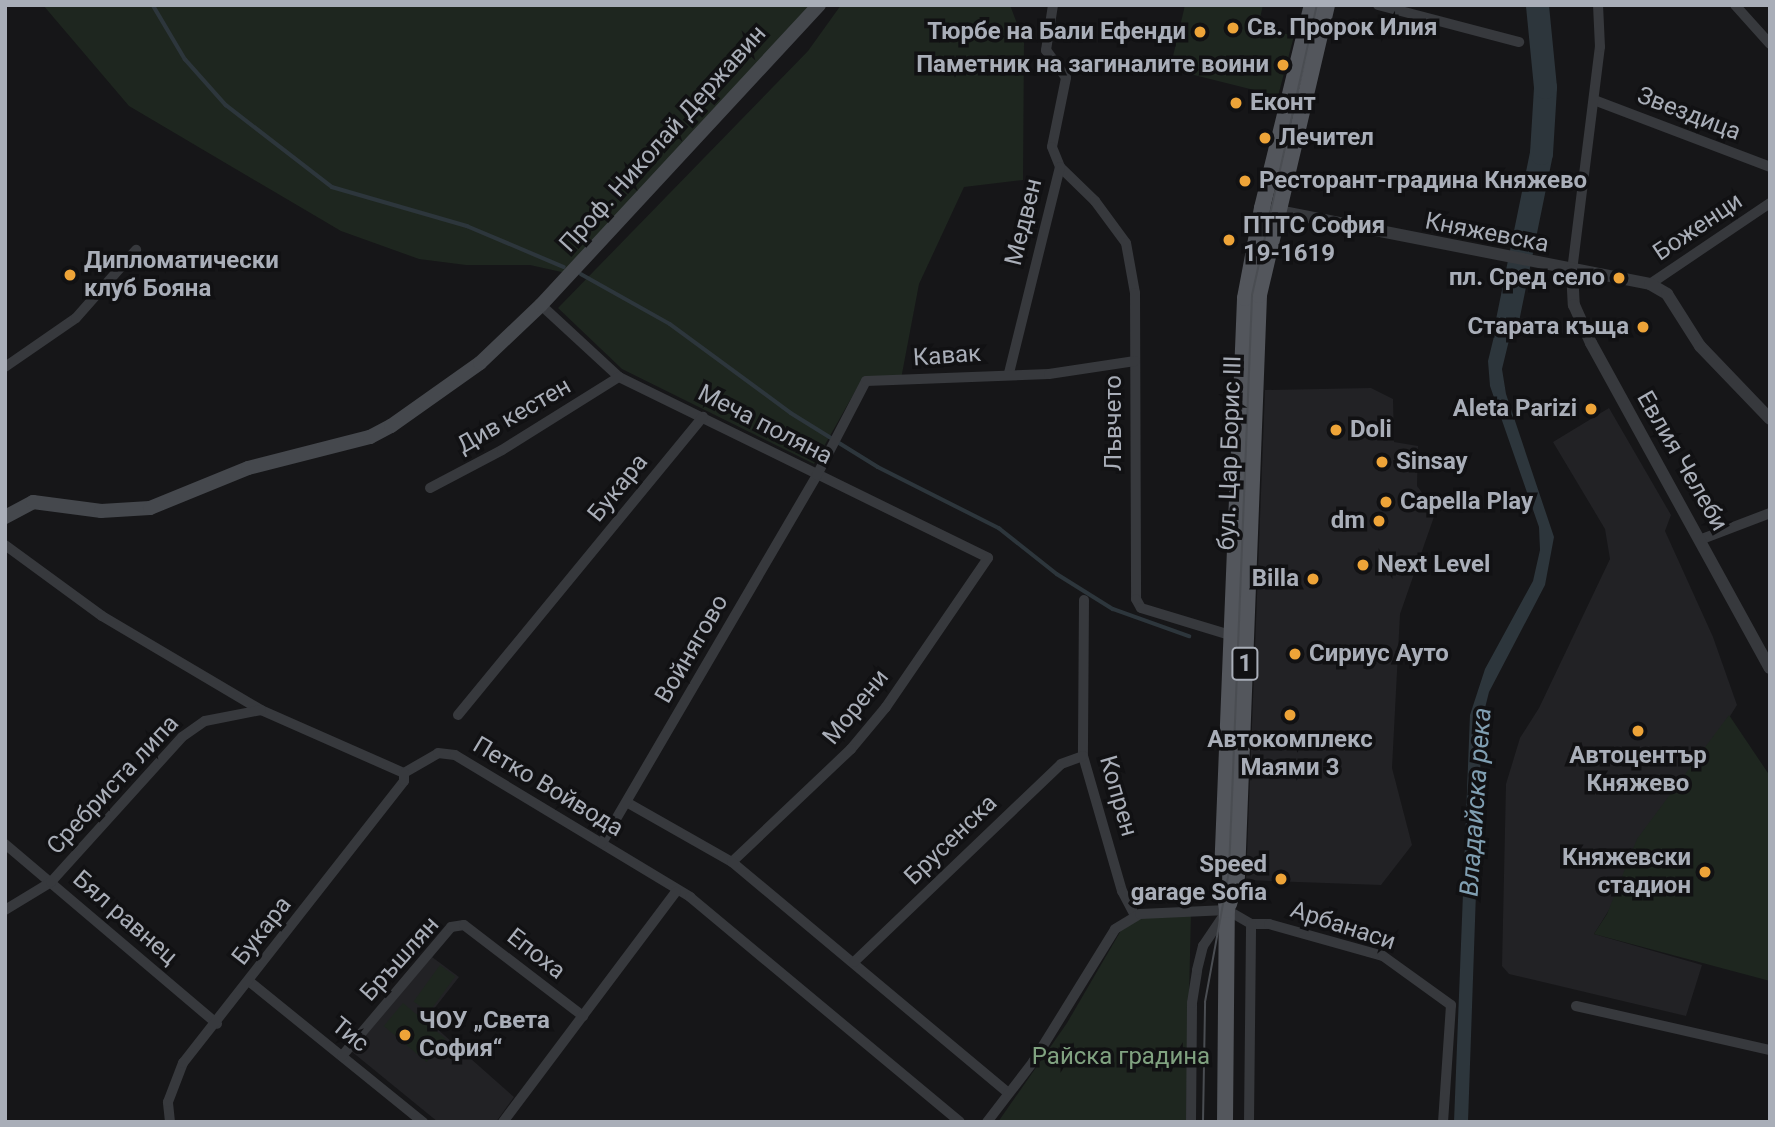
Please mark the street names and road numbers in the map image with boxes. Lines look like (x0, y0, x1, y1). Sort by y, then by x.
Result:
street label: Проф. Николай Державин (554, 20, 772, 258)
street label: Звездица (1633, 81, 1745, 147)
street label: Медвен (999, 176, 1049, 268)
street label: Боженци (1648, 187, 1748, 267)
street label: Княжевска (1423, 207, 1551, 259)
street label: Кавак (912, 339, 982, 373)
street label: бул. Цар Борис III (1212, 355, 1248, 551)
street label: Див кестен (452, 372, 576, 460)
street label: Лъвчето (1100, 375, 1128, 471)
street label: Меча поляна (693, 379, 837, 471)
street label: Евлия Челеби (1630, 386, 1734, 536)
street label: Букара (582, 448, 654, 528)
street label: Войнягово (649, 590, 735, 708)
road number: 1 (1231, 644, 1259, 684)
street label: Морени (817, 664, 895, 750)
street label: Сребриста липа (41, 709, 185, 861)
street label: Петко Войвода (468, 731, 628, 843)
street label: Копрен (1093, 752, 1143, 840)
street label: Брусенска (899, 789, 1003, 891)
street label: Бял равнец (67, 865, 183, 971)
street label: Букара (226, 891, 298, 971)
street label: Арбанаси (1287, 895, 1399, 957)
street label: Бръшлян (355, 911, 445, 1007)
street label: Епоха (501, 922, 571, 986)
street label: Тис (326, 1011, 374, 1059)

